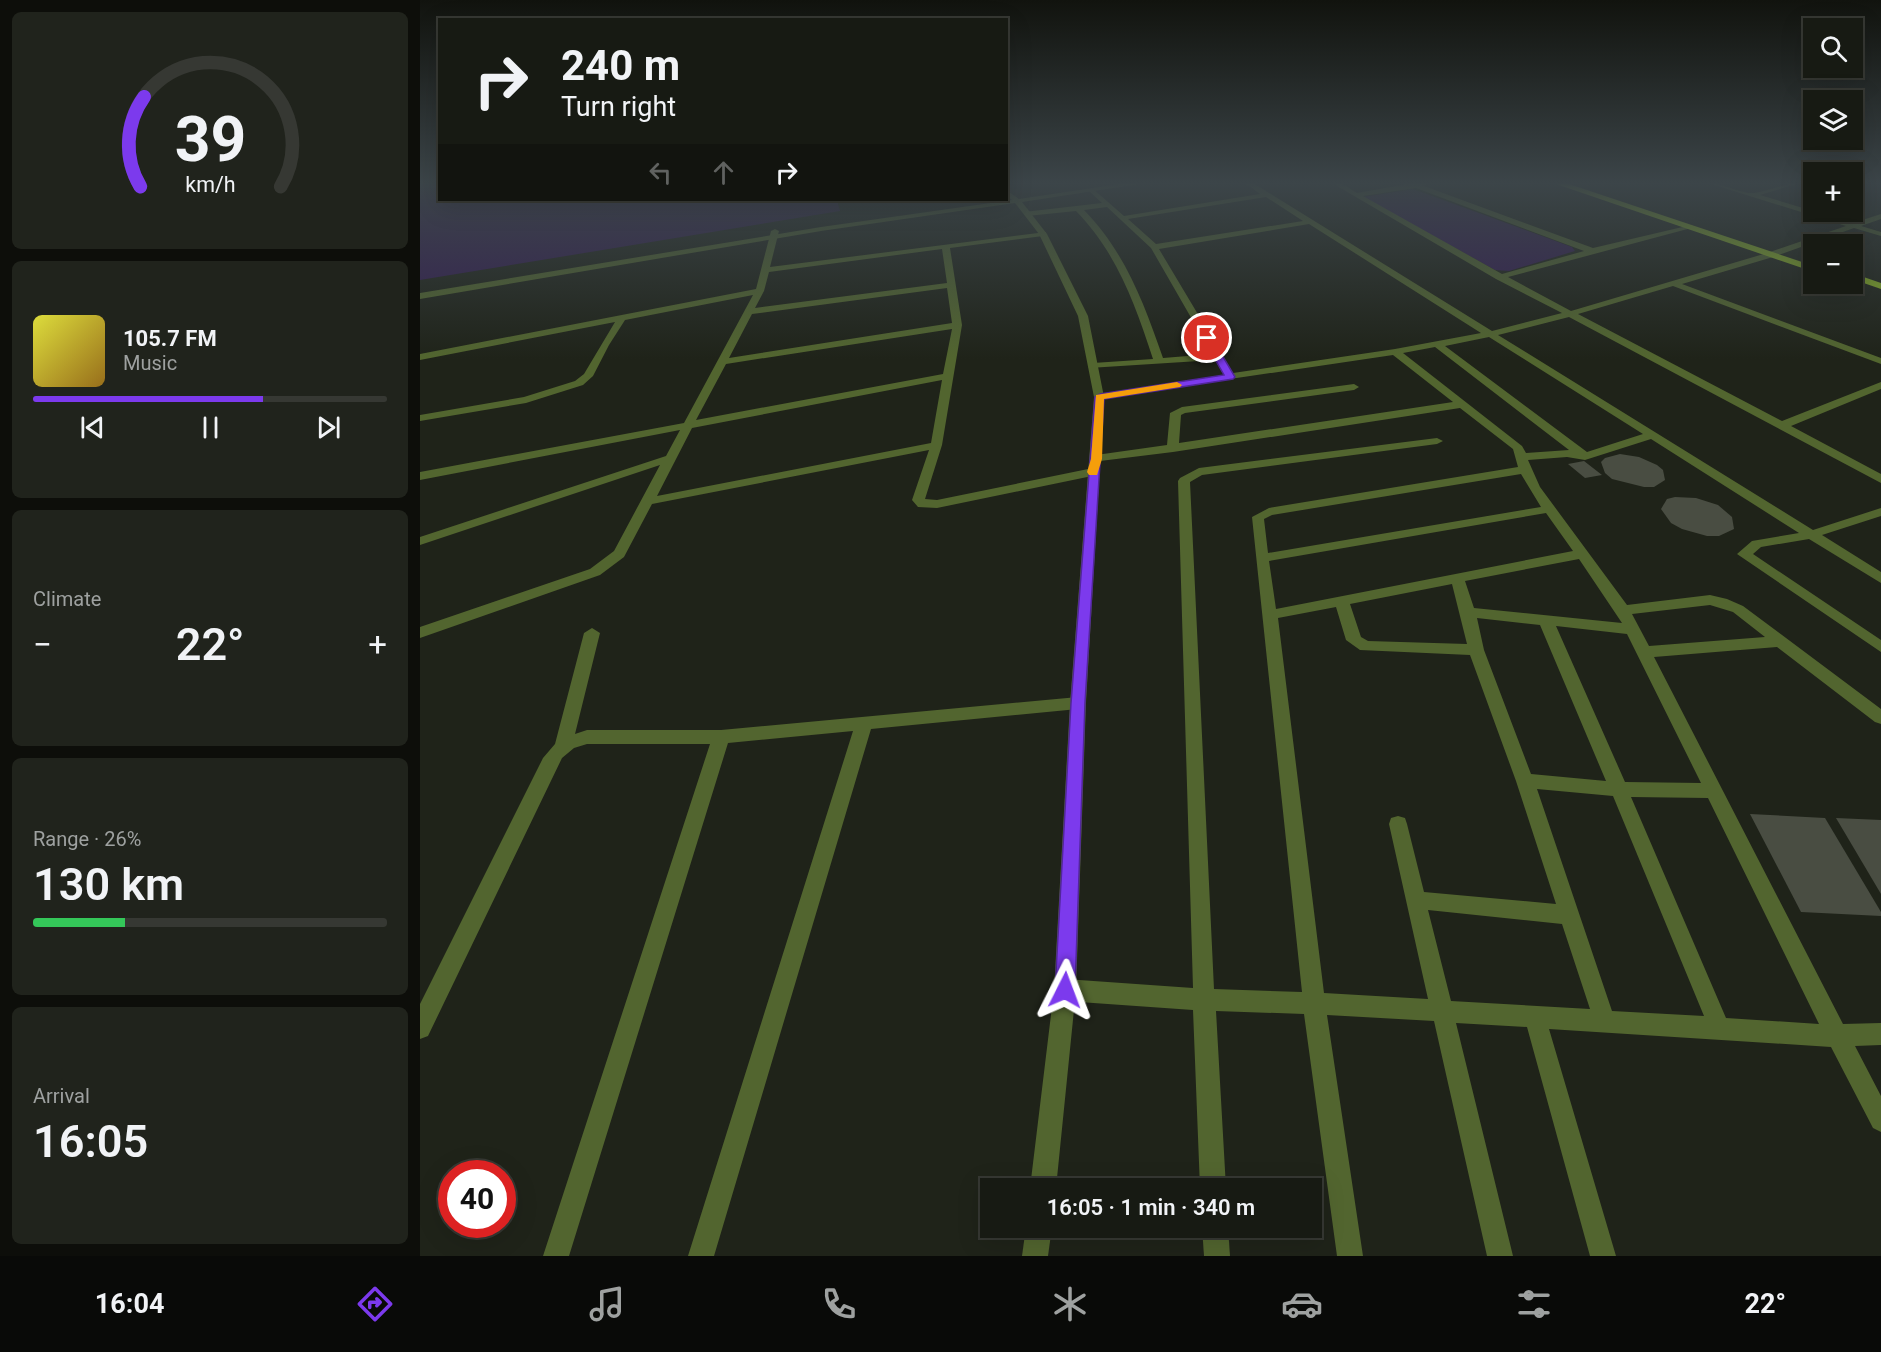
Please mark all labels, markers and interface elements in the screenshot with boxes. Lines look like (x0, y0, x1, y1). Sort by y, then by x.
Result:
map controls (1803, 18, 1863, 294)
button: search (1803, 18, 1863, 78)
text: 240 m (561, 41, 680, 90)
icon: right (462, 42, 540, 120)
button: layers (1803, 90, 1863, 150)
text: Turn right (561, 91, 676, 123)
text: 39 (174, 104, 246, 177)
icon: left (644, 156, 677, 189)
icon: ahead (707, 156, 740, 189)
icon: right (770, 156, 803, 189)
button: + (1803, 162, 1863, 222)
text: km/h (185, 173, 235, 198)
button: − (1803, 234, 1863, 294)
pin (1181, 312, 1232, 363)
icon: arrive (1190, 321, 1223, 354)
text: 105.7 FM (123, 326, 217, 351)
text: Music (123, 351, 177, 375)
icon: previous (76, 411, 109, 444)
icon: pause (194, 411, 227, 444)
icon: next (312, 411, 345, 444)
text: Climate (33, 587, 101, 611)
text: 22° (176, 618, 244, 671)
text: − (33, 625, 52, 664)
text: + (368, 625, 387, 664)
text: Range · 26% (33, 827, 141, 851)
text: 130 km (33, 858, 184, 911)
position arrow (1033, 958, 1097, 1022)
text: Arrival (33, 1084, 90, 1108)
text: 16:05 (33, 1115, 148, 1168)
speed limit sign: 40 (438, 1160, 516, 1238)
text: 16:05 · 1 min · 340 m (1047, 1195, 1255, 1220)
icon: directions (354, 1283, 396, 1325)
icon: music (586, 1283, 628, 1325)
icon: phone (818, 1283, 860, 1325)
icon: climate (1049, 1283, 1091, 1325)
icon: car (1281, 1283, 1323, 1325)
icon: filters (1513, 1283, 1555, 1325)
text: 16:04 (95, 1288, 164, 1320)
text: 22° (1745, 1288, 1786, 1320)

